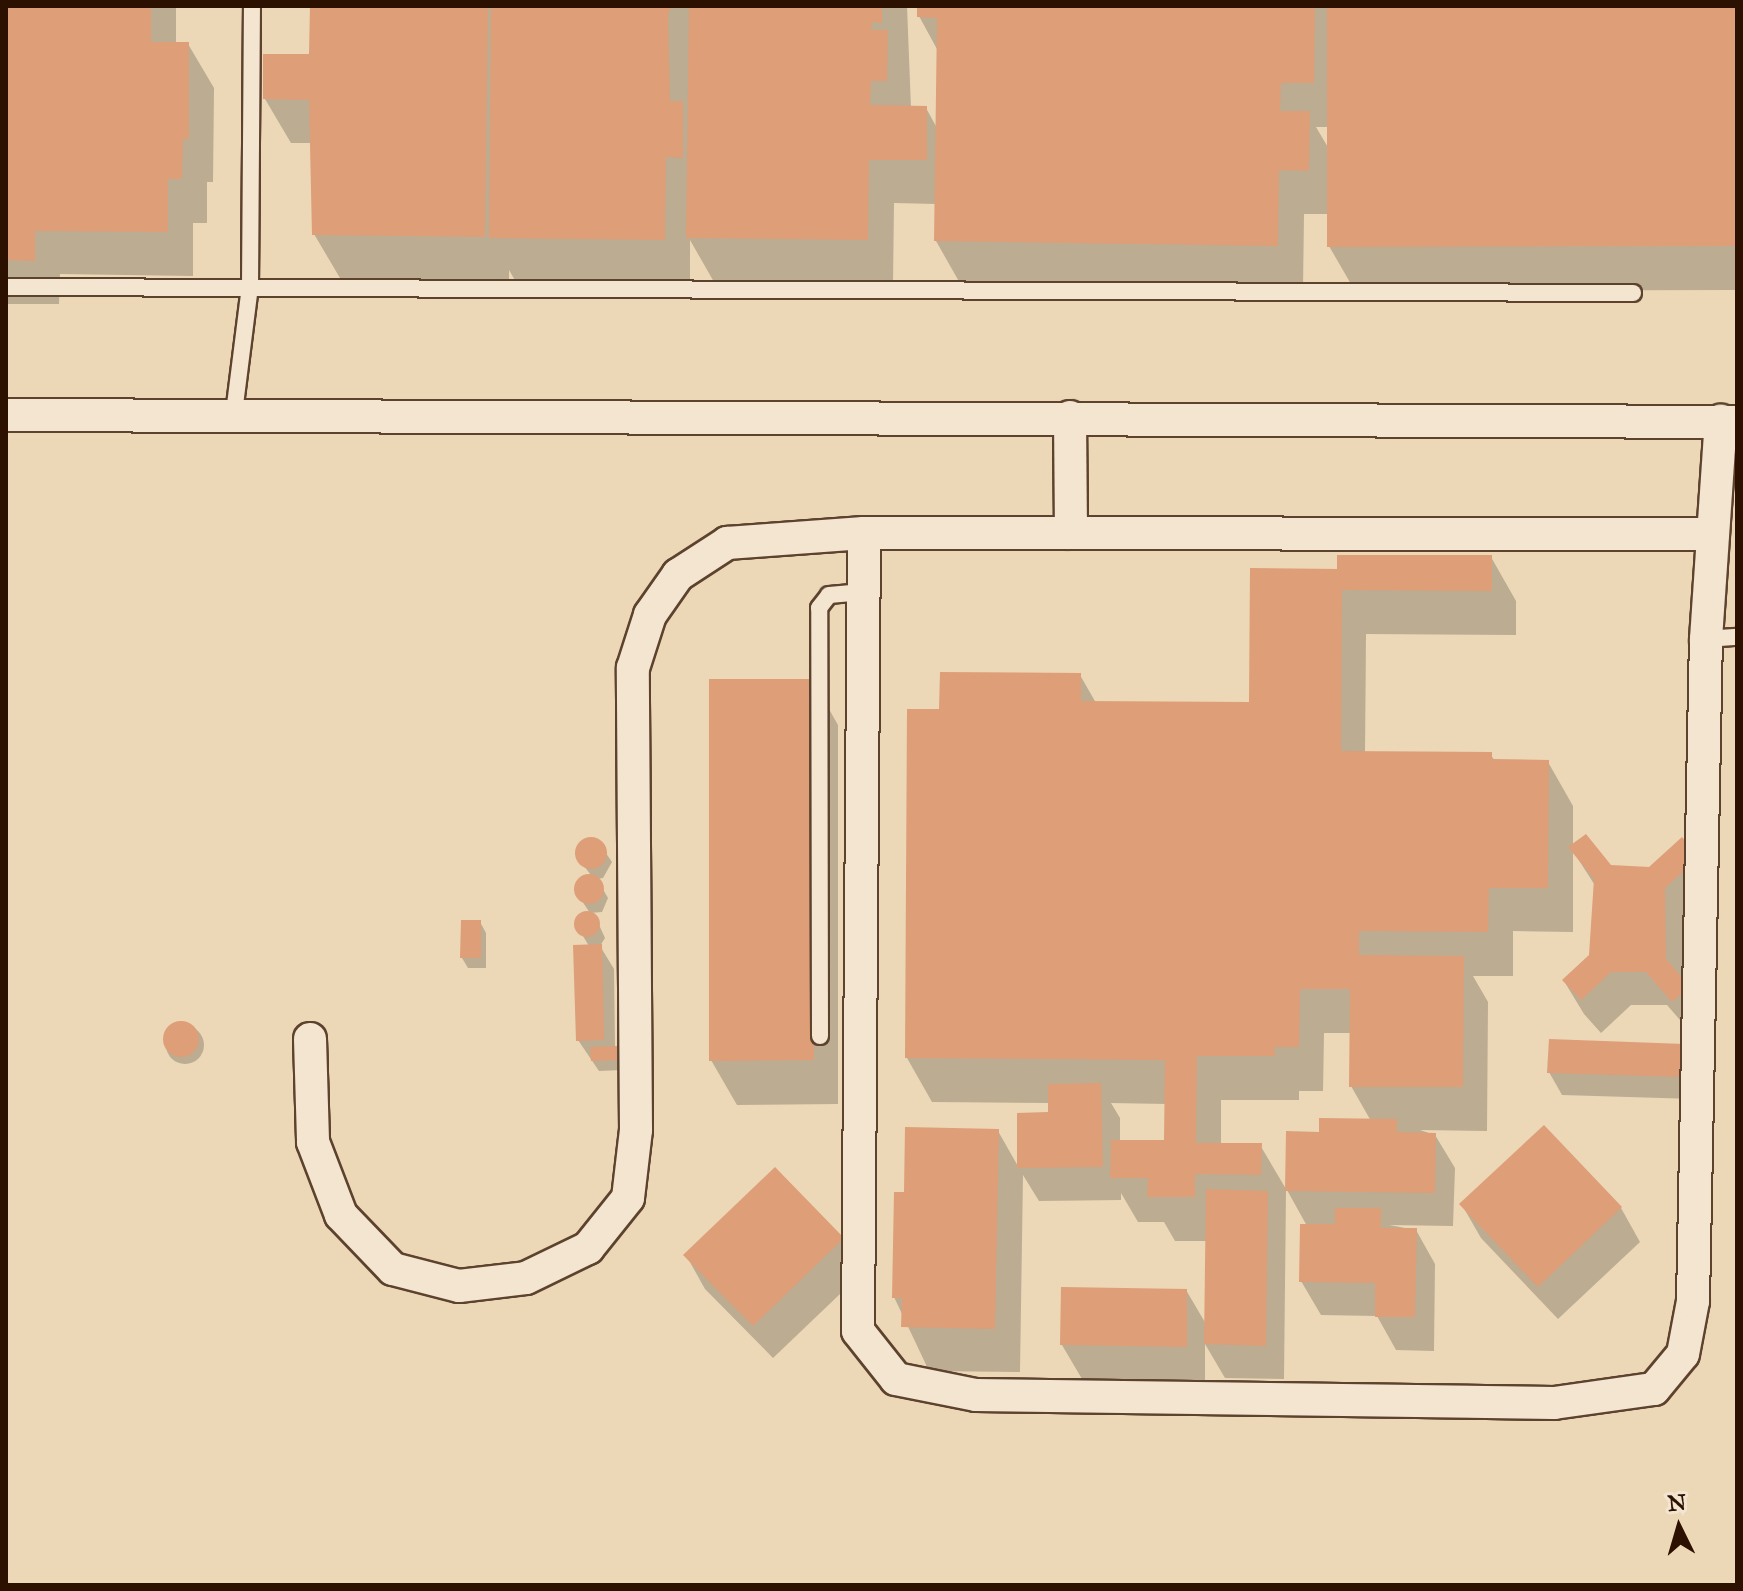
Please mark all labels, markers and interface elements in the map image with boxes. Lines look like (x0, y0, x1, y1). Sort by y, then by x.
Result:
north arrow (1639, 1487, 1719, 1567)
text: N (1666, 1488, 1687, 1517)

